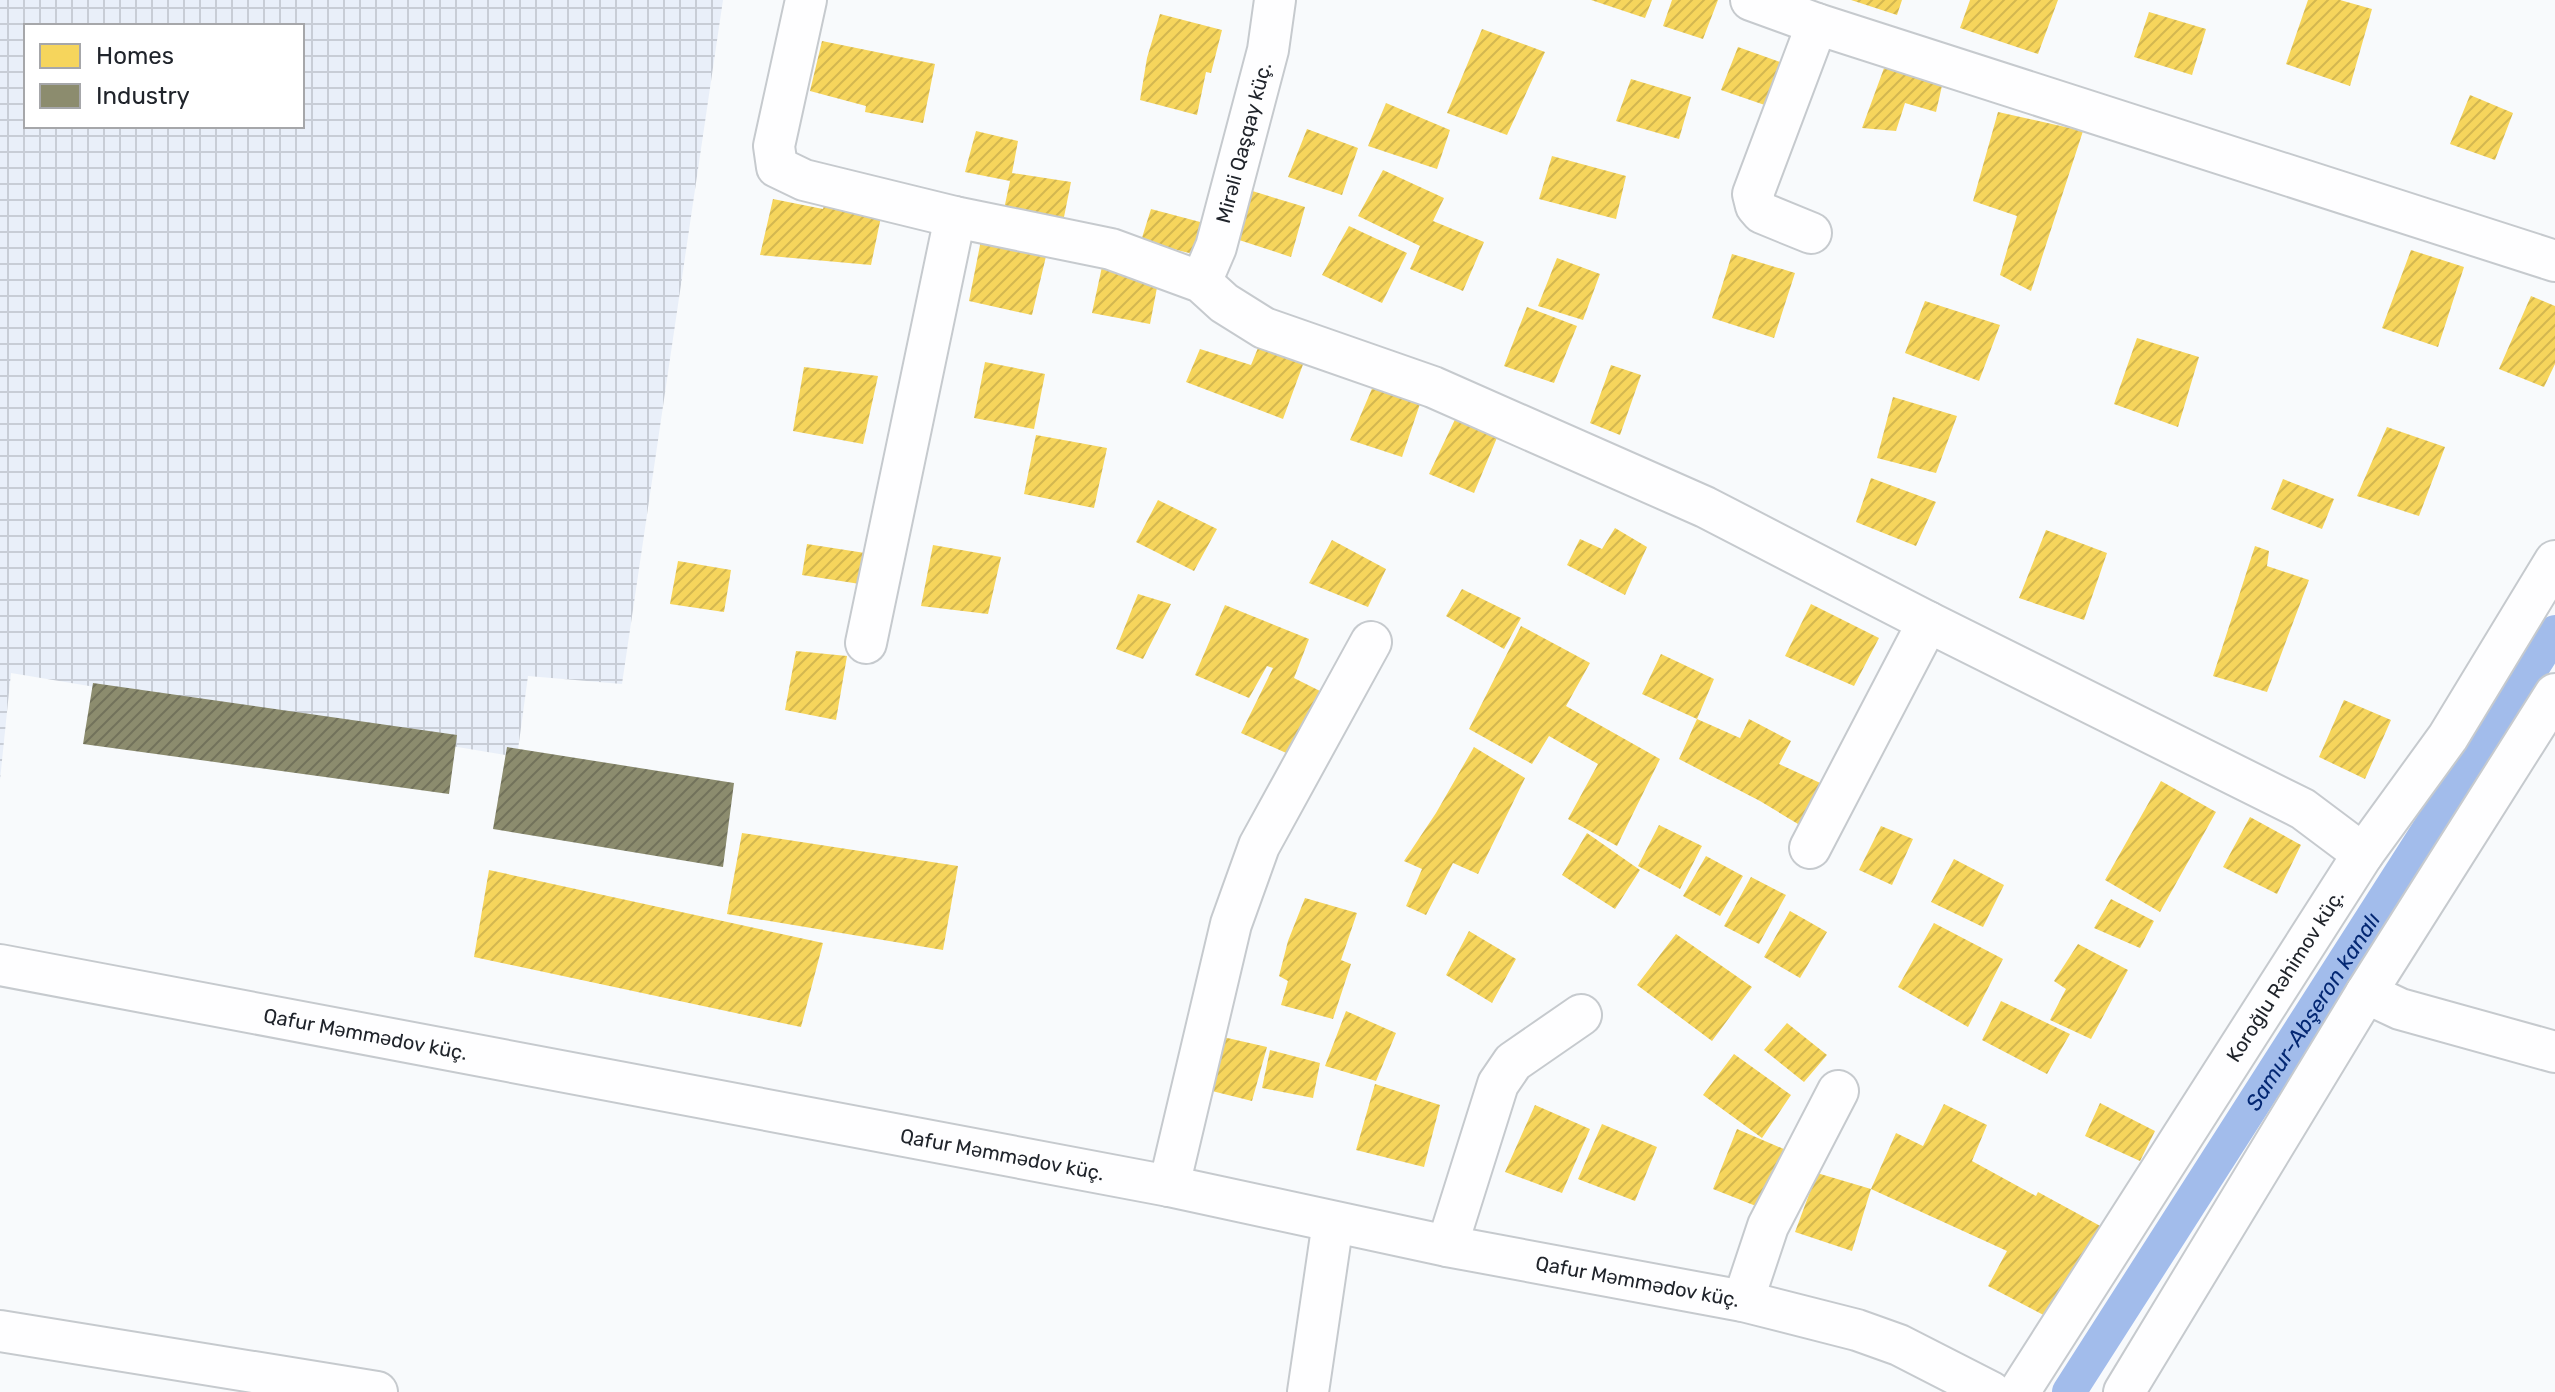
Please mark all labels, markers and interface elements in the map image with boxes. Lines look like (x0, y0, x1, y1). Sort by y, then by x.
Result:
legend (24, 24, 304, 128)
text: Homes (96, 42, 174, 70)
street label: Mirəli Qaşqay küç. (1211, 60, 1276, 226)
text: Industry (96, 82, 190, 110)
street label: Koroğlu Rəhimov küç. (2221, 885, 2349, 1066)
water label: Samur-Abşeron kanalı (2240, 908, 2386, 1115)
street label: Qafur Məmmədov küç. (262, 1003, 469, 1065)
street label: Qafur Məmmədov küç. (898, 1123, 1106, 1185)
street label: Qafur Məmmədov küç. (1534, 1251, 1742, 1312)

